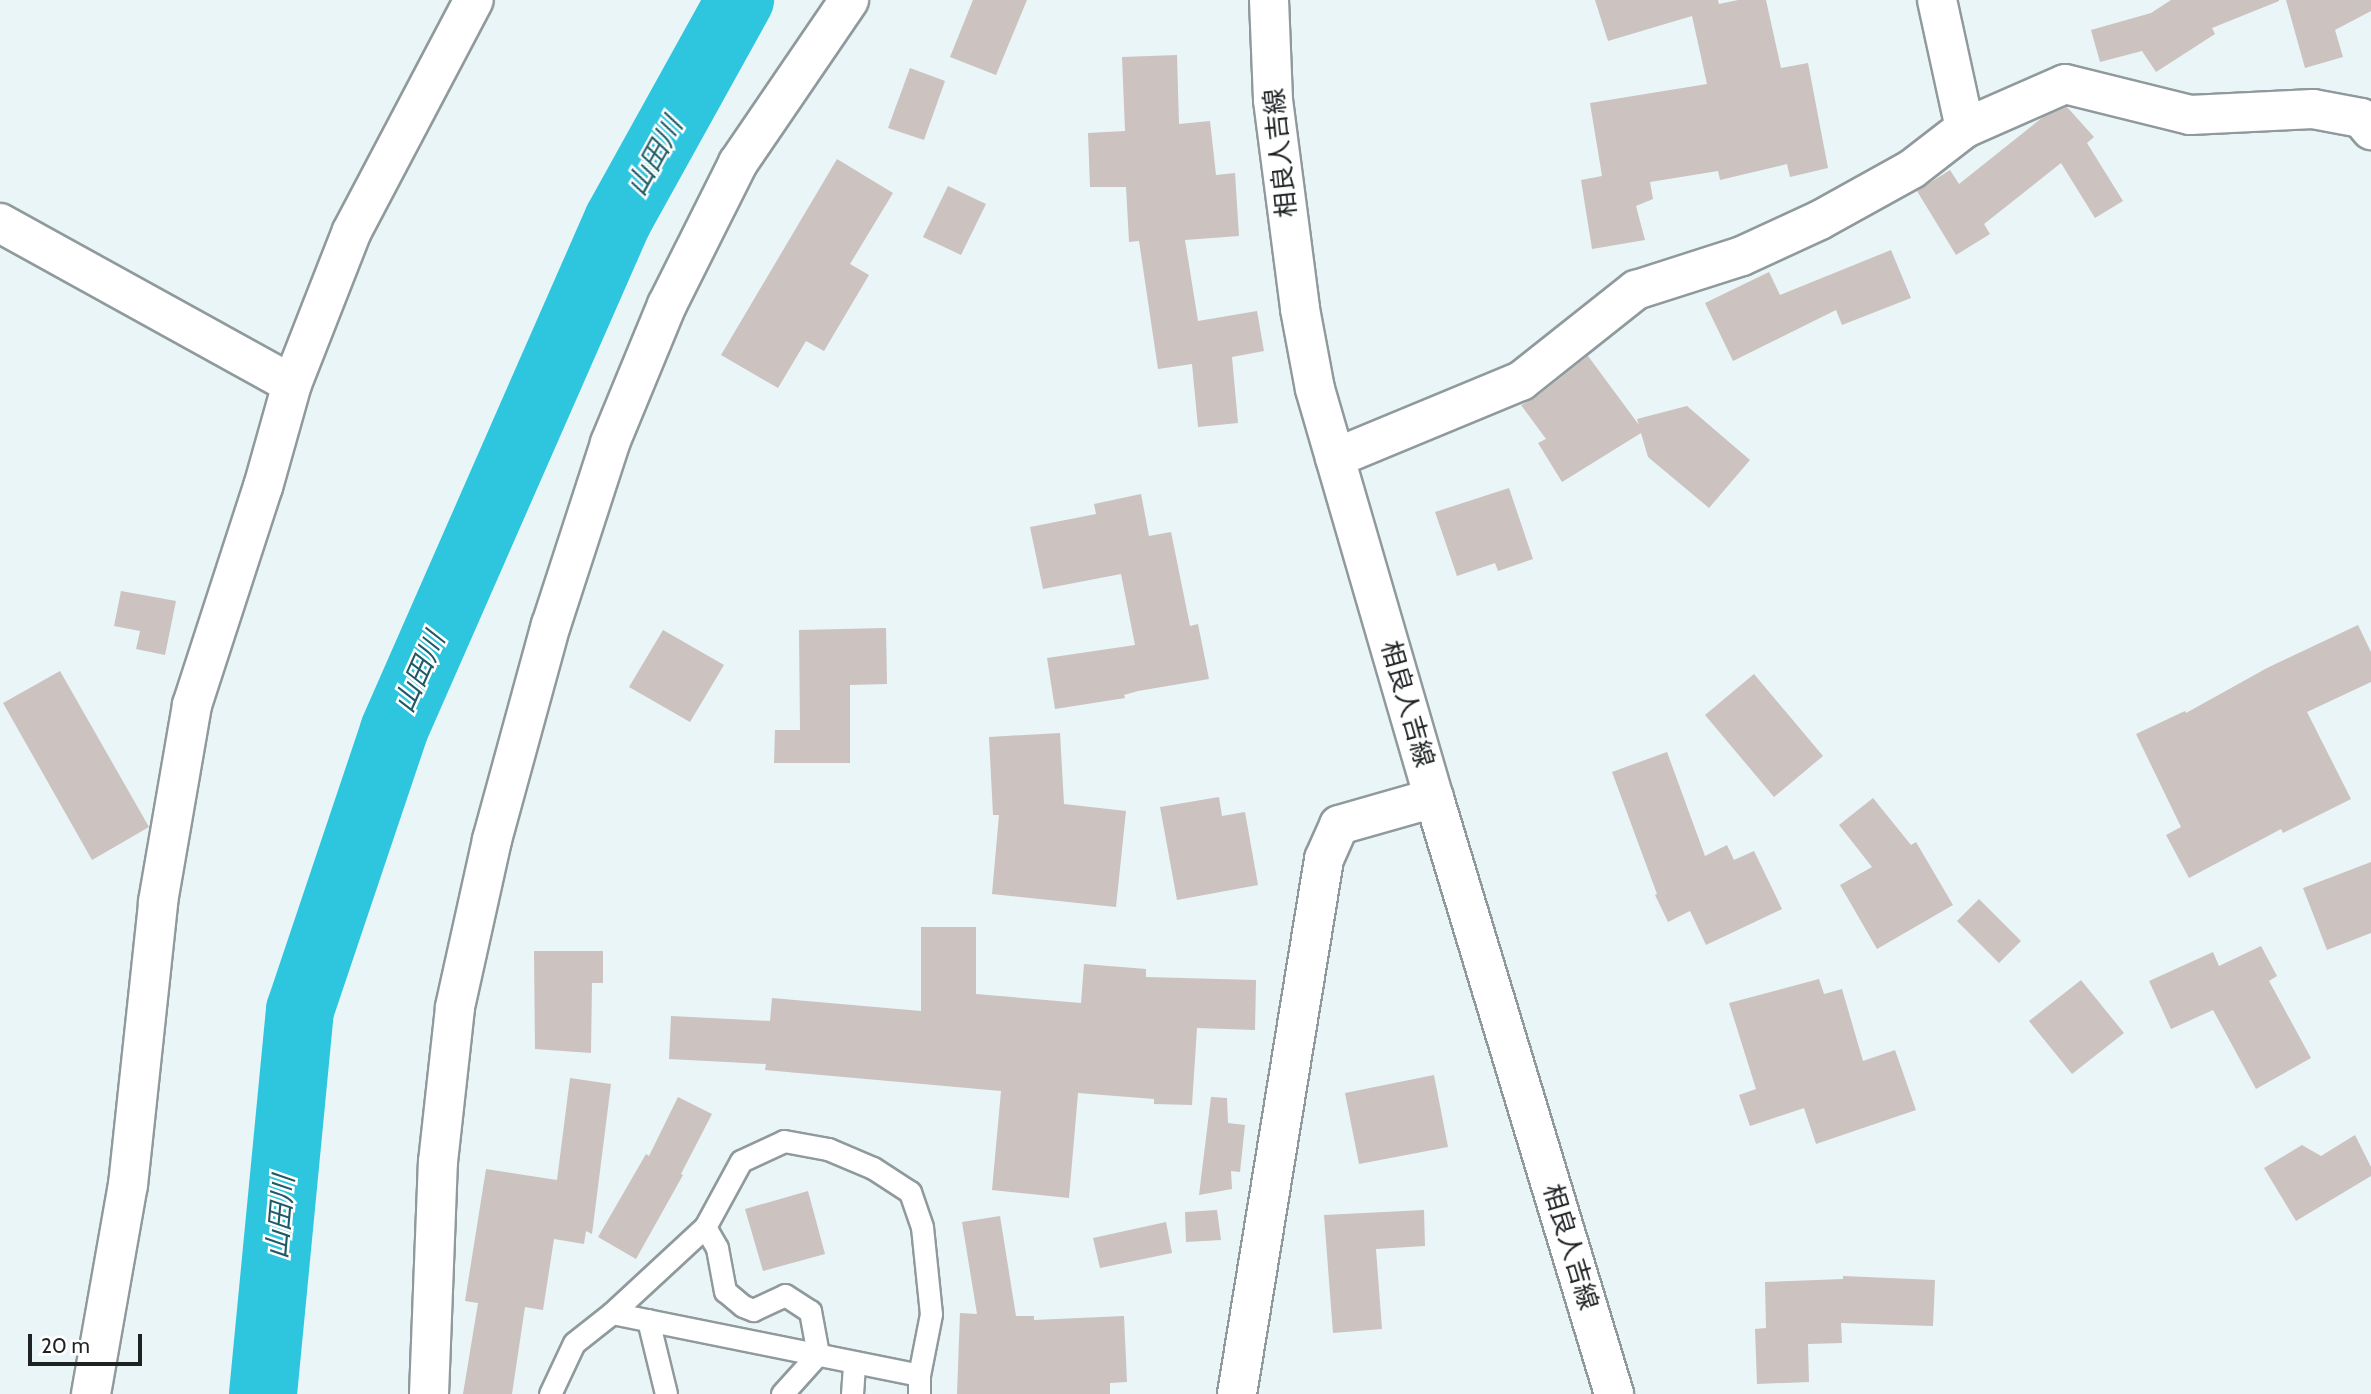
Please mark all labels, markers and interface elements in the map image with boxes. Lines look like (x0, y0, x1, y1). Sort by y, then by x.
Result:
street label: 相良人吉線 (1259, 87, 1303, 219)
water label: 山田川 (619, 111, 689, 201)
water label: 山田川 (387, 627, 451, 717)
street label: 相良人吉線 (1374, 637, 1440, 771)
water label: 山田川 (260, 1174, 300, 1260)
street label: 相良人吉線 (1536, 1180, 1604, 1314)
scale bar (32, 1320, 145, 1364)
text: 20 m (41, 1333, 90, 1358)

